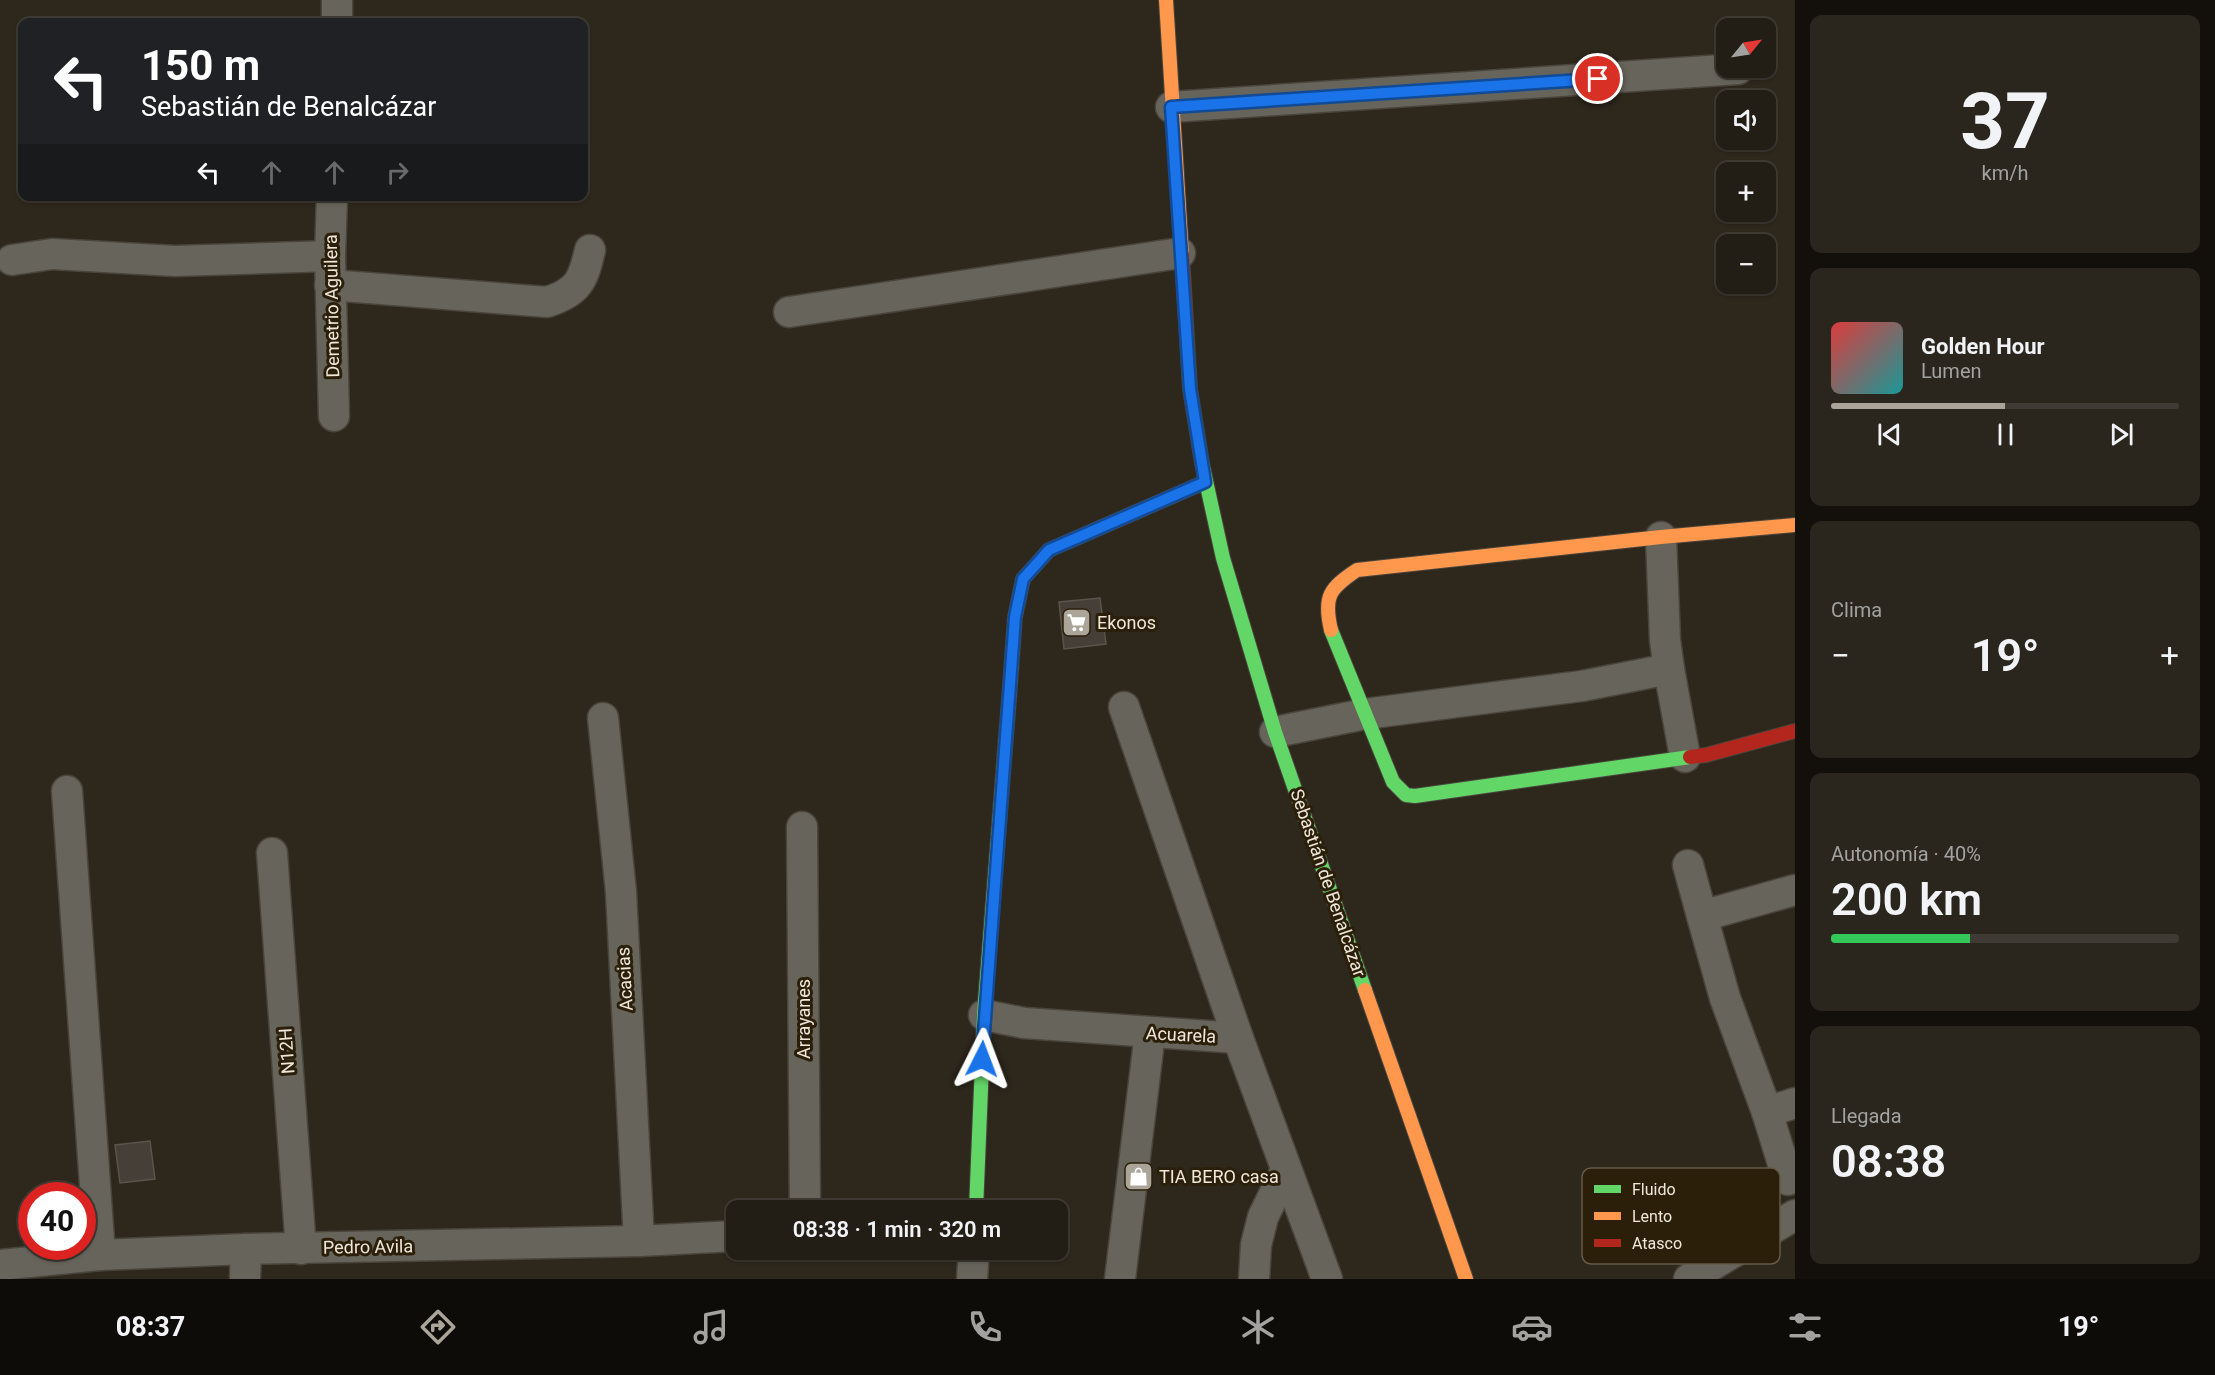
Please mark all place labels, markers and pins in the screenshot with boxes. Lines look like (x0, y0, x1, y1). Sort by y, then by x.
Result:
pin (1572, 53, 1623, 104)
supermarket icon: Ekonos (1060, 607, 1092, 639)
place label: Ekonos (1097, 612, 1156, 633)
shop icon: TIA BERO casa (1122, 1161, 1154, 1193)
place label: TIA BERO casa (1159, 1166, 1279, 1187)

